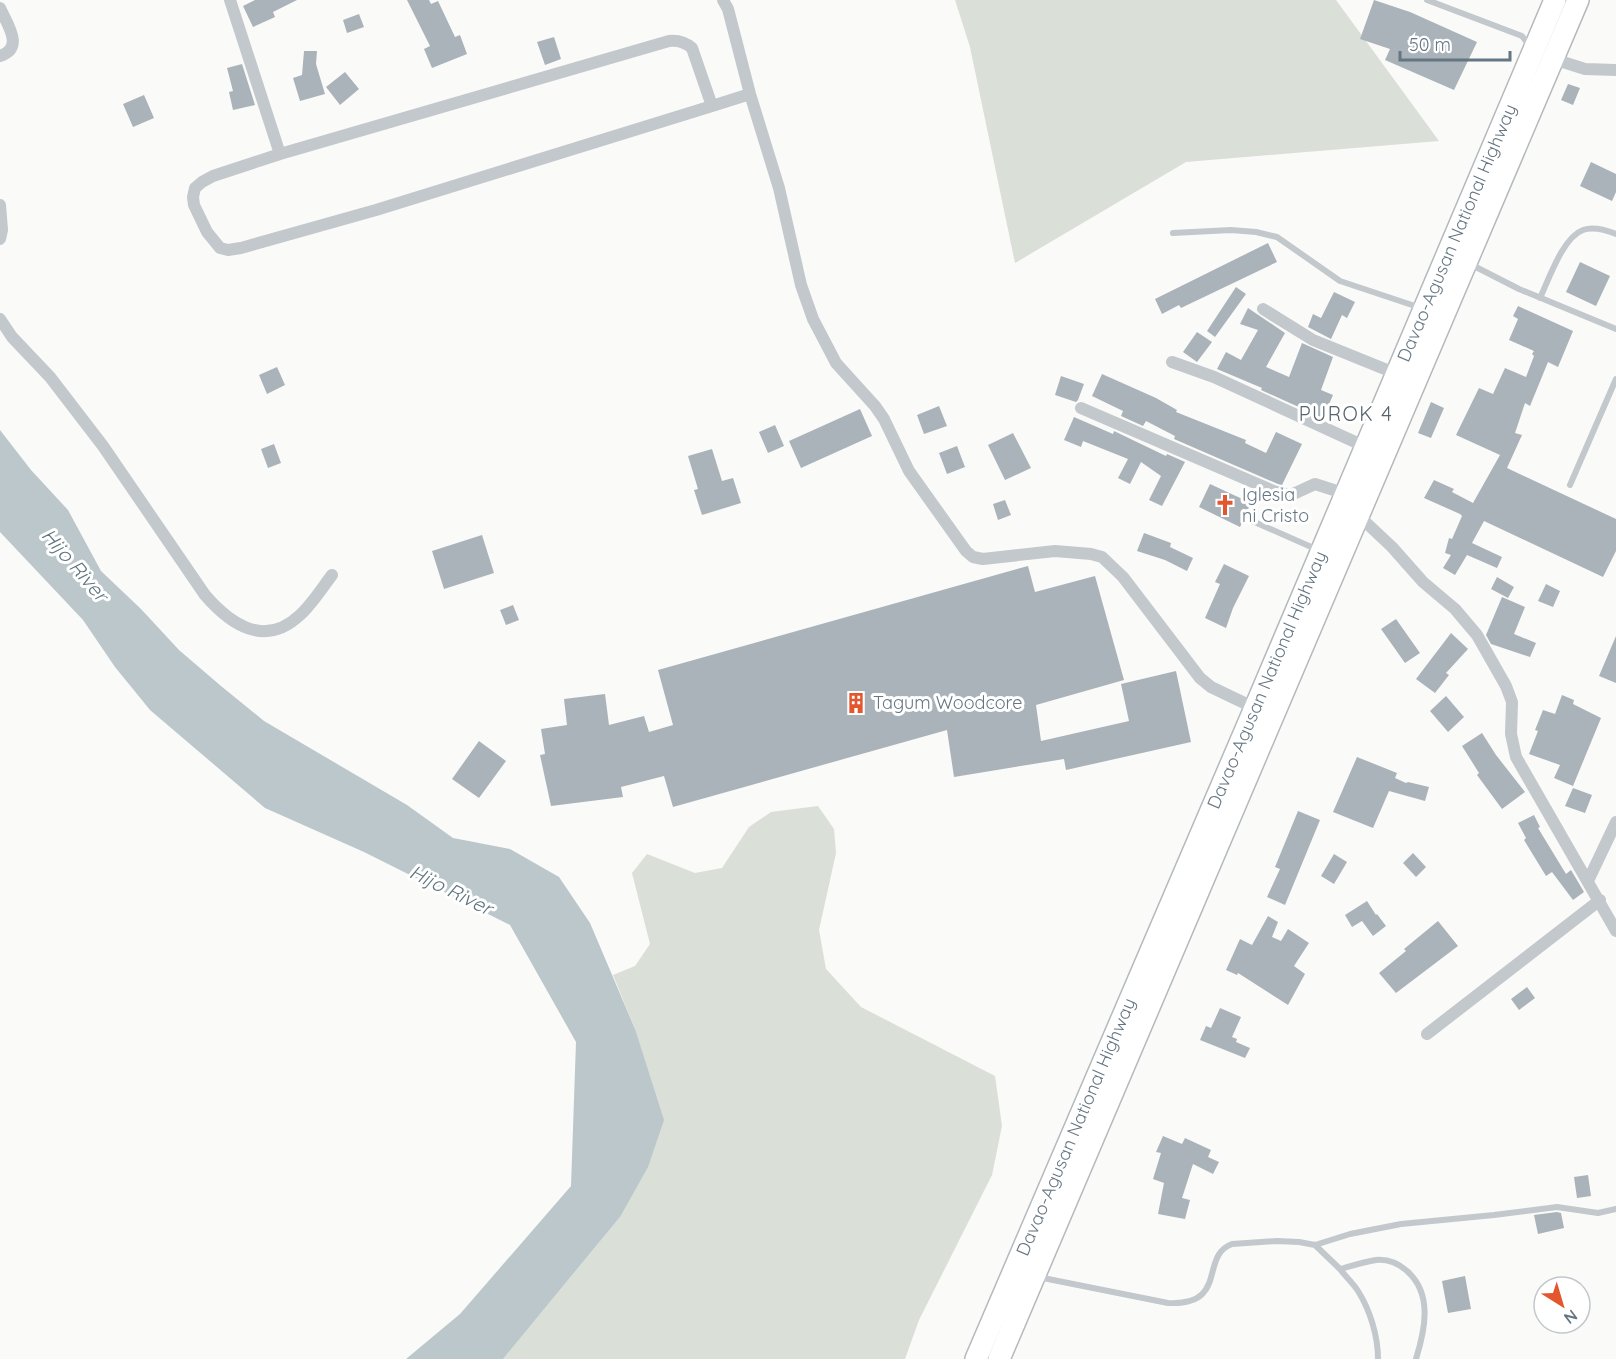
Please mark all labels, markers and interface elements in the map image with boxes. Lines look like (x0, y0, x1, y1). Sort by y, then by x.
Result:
scale bar (1400, 24, 1510, 62)
text: 50 m (1409, 33, 1451, 56)
street label: Davao-Agusan National Highway (1392, 100, 1521, 365)
district label: PUROK 4 (1299, 401, 1393, 426)
place label: Iglesia ni Cristo (1242, 483, 1309, 527)
church icon: Iglesia ni Cristo (1213, 493, 1237, 517)
water label: Hijo River (37, 523, 115, 608)
street label: Davao-Agusan National Highway (1202, 547, 1331, 812)
building icon: Tagum Woodcore (844, 691, 868, 715)
place label: Tagum Woodcore (873, 691, 1022, 714)
water label: Hijo River (406, 859, 499, 921)
street label: Davao-Agusan National Highway (1011, 994, 1140, 1259)
north arrow (1532, 1275, 1592, 1335)
text: N (1560, 1305, 1582, 1329)

